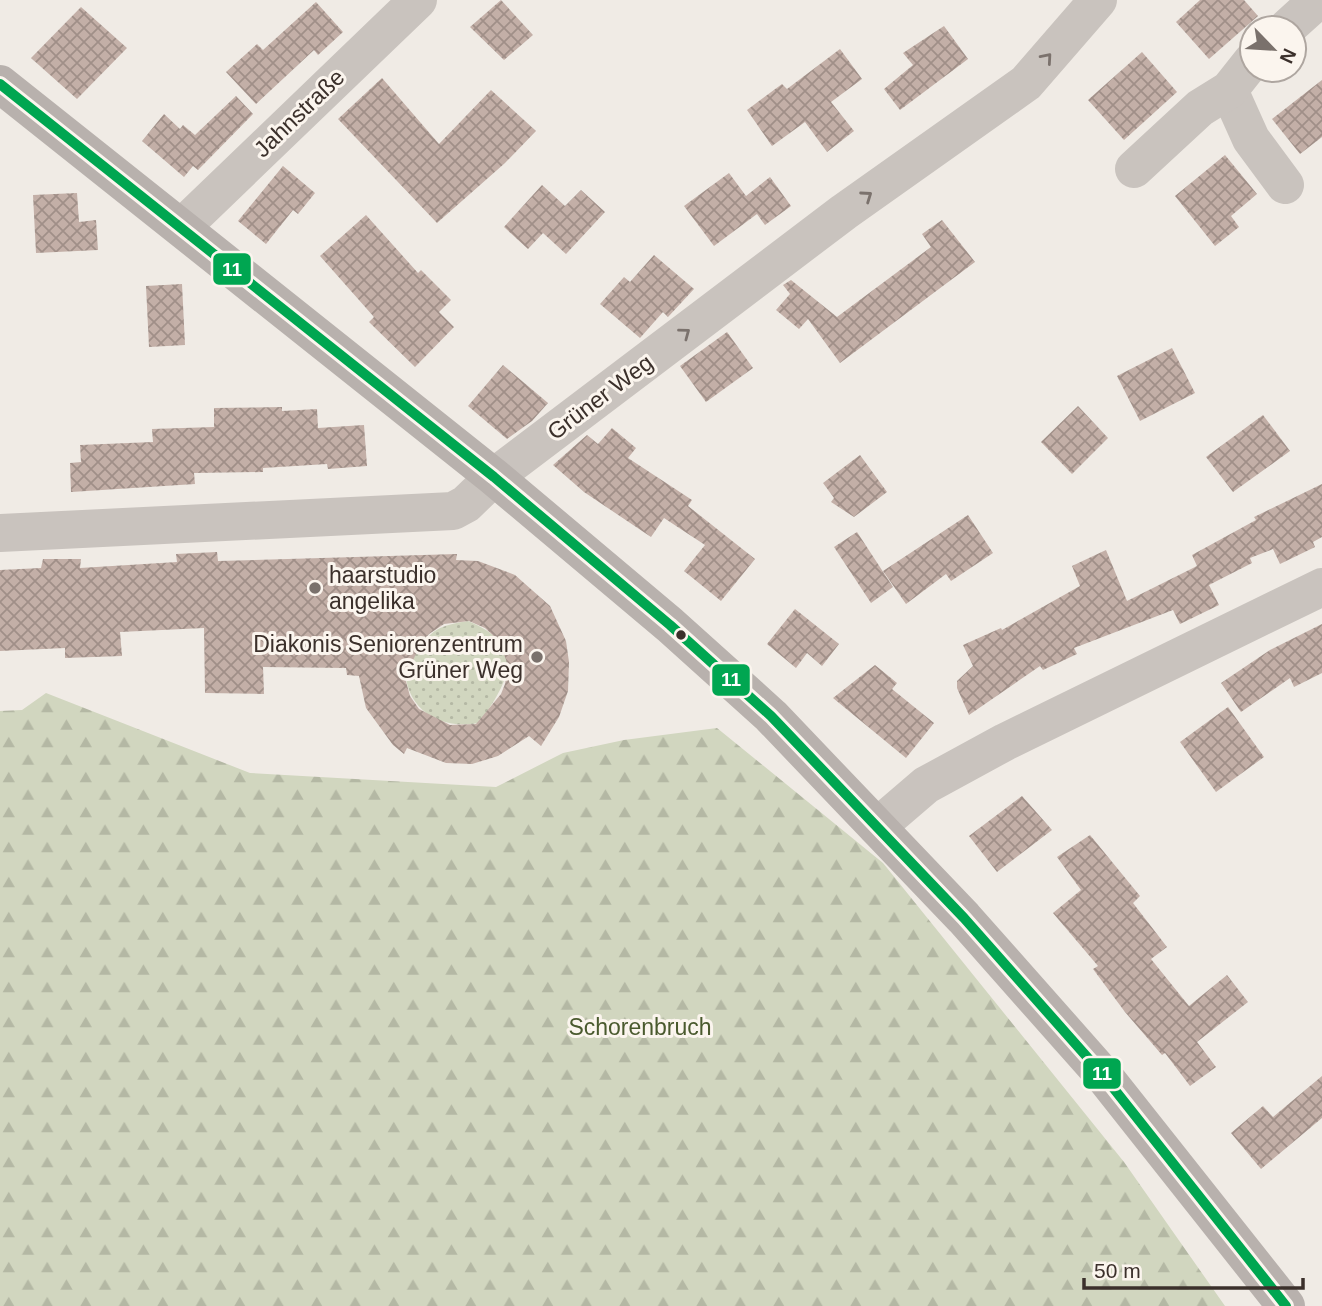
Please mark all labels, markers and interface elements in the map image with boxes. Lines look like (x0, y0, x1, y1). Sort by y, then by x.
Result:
north arrow (1238, 14, 1308, 84)
text: N (1276, 45, 1300, 67)
one-way arrow (1039, 54, 1051, 67)
street label: Jahnstraße (249, 64, 349, 162)
one-way arrow (859, 192, 872, 204)
line badge: 11 (212, 252, 252, 286)
text: 11 (222, 259, 242, 280)
one-way arrow (677, 328, 690, 341)
street label: Grüner Weg (542, 349, 658, 445)
place label: haarstudio angelika (329, 562, 436, 614)
marker: haarstudio angelika (307, 580, 323, 596)
unlabelled marker (674, 628, 688, 642)
place label: Diakonis Seniorenzentrum Grüner Weg (253, 631, 523, 683)
marker: Diakonis Seniorenzentrum Grüner Weg (529, 649, 545, 665)
line badge: 11 (711, 663, 751, 697)
text: 11 (721, 669, 741, 690)
park label: Schorenbruch (568, 1014, 712, 1040)
line badge: 11 (1082, 1057, 1122, 1090)
text: 11 (1092, 1063, 1112, 1084)
scale bar (1084, 1246, 1303, 1290)
text: 50 m (1094, 1259, 1141, 1282)

